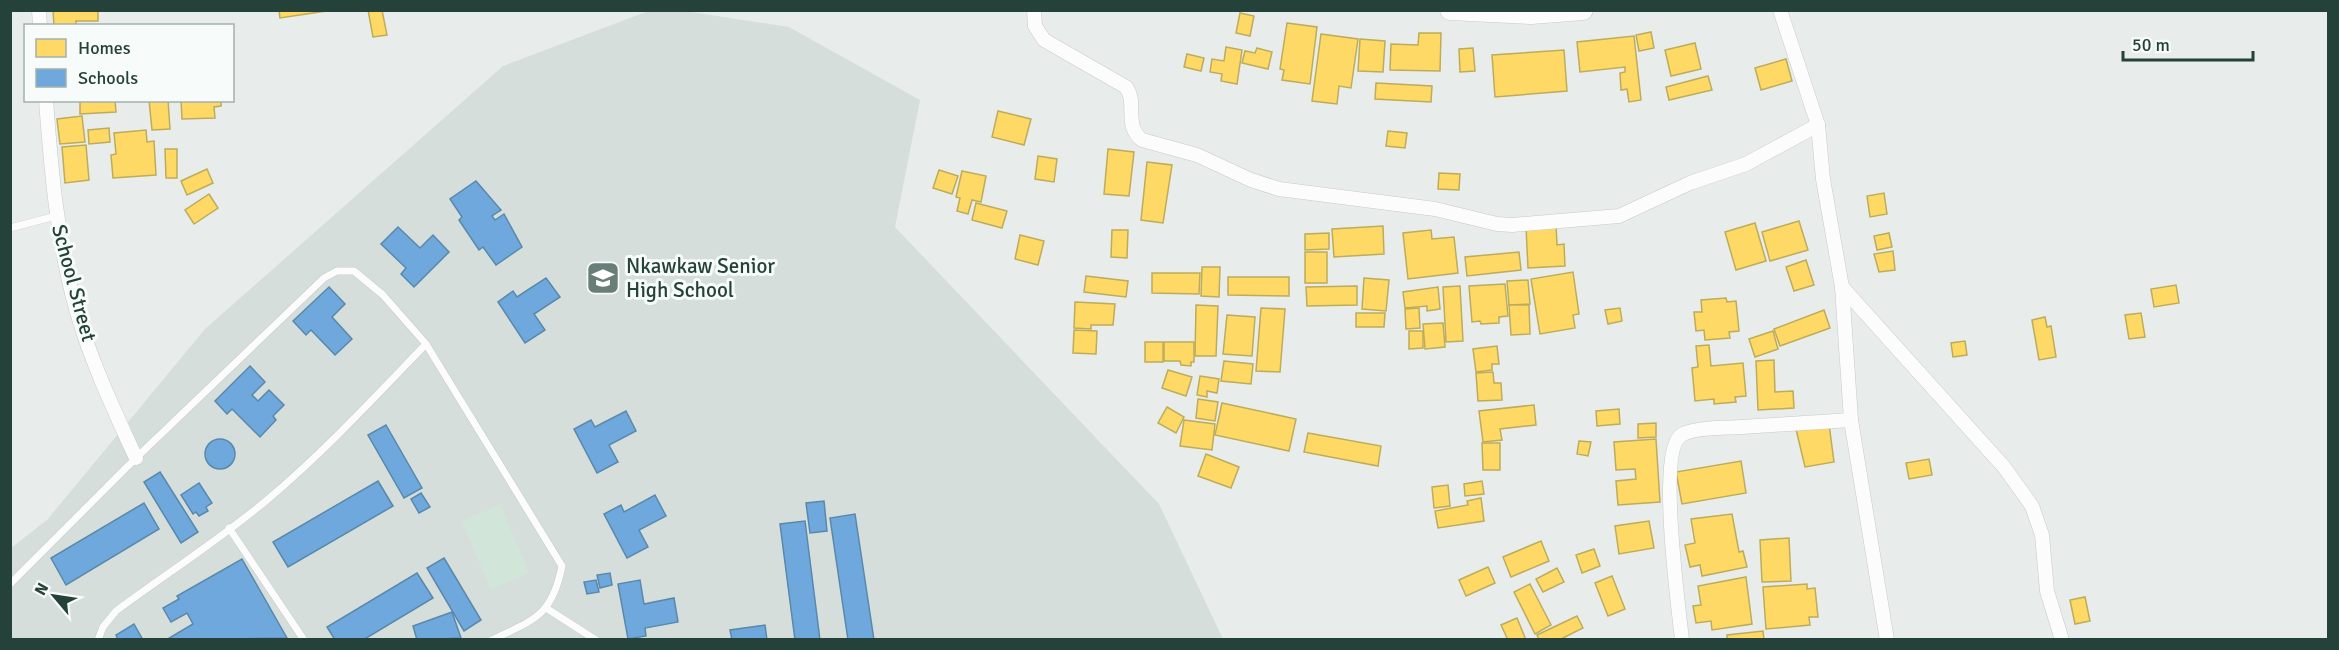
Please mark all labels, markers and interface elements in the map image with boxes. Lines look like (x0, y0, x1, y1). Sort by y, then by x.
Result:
legend (24, 24, 234, 102)
scale bar (2123, 24, 2254, 62)
text: 50 m (2132, 34, 2170, 56)
text: Homes (78, 37, 131, 59)
text: Schools (78, 67, 138, 89)
street label: School Street (46, 222, 102, 344)
place label: Nkawkaw Senior High School (626, 253, 775, 303)
school or university icon: Nkawkaw Senior High School (585, 260, 621, 296)
north arrow (24, 566, 84, 626)
text: N (30, 579, 53, 599)

